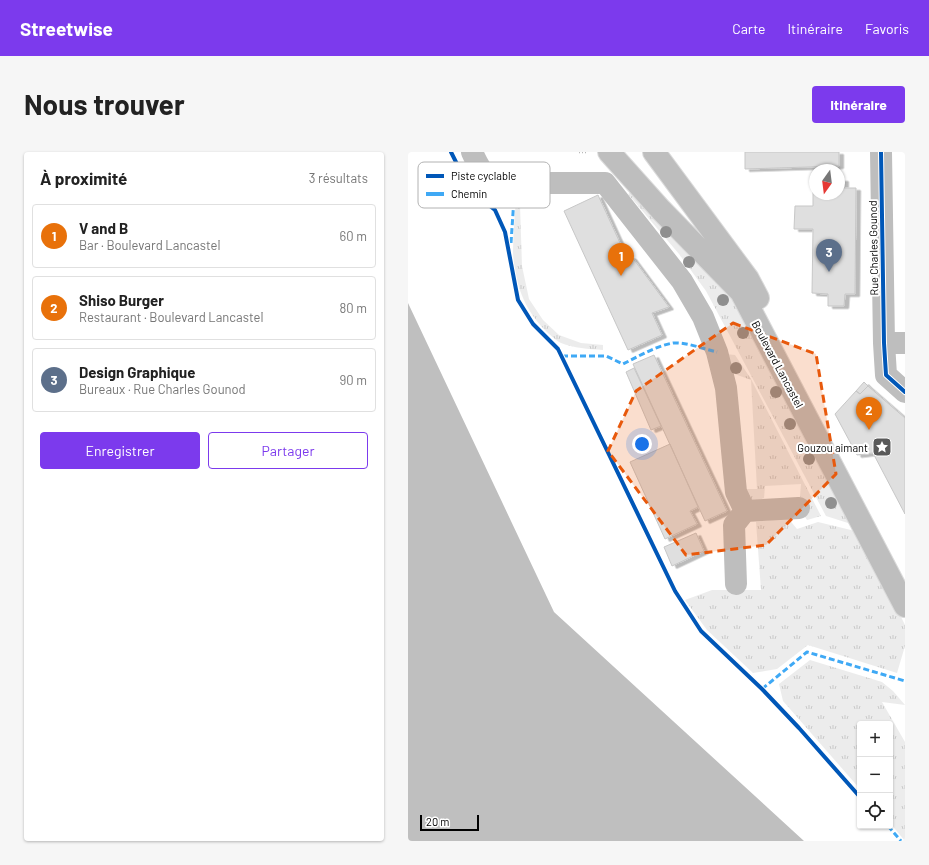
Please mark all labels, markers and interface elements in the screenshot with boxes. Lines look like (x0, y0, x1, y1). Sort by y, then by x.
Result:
text: Streetwise (20, 17, 113, 40)
text: Carte (732, 20, 765, 37)
text: Itinéraire (787, 20, 843, 37)
text: Favoris (865, 20, 909, 37)
button: Itinéraire (812, 86, 905, 123)
text: Nous trouver (24, 87, 185, 121)
legend (418, 162, 550, 208)
north arrow (809, 164, 845, 200)
text: À proximité (40, 168, 127, 188)
text: Piste cyclable (451, 169, 516, 182)
text: 3 résultats (309, 170, 368, 186)
text: Chemin (451, 187, 487, 200)
street label: Rue Charles Gounod (866, 200, 880, 296)
text: V and B (79, 219, 128, 237)
text: 1 (52, 228, 56, 244)
text: 60 m (340, 228, 367, 244)
text: Bar · Boulevard Lancastel (79, 237, 220, 253)
pin: 3 (816, 239, 842, 272)
pin: 1 (608, 243, 634, 276)
text: Shiso Burger (79, 291, 164, 309)
text: 2 (50, 300, 58, 316)
text: 80 m (340, 300, 367, 316)
text: Restaurant · Boulevard Lancastel (79, 309, 263, 325)
street label: Boulevard Lancastel (750, 318, 806, 410)
text: Design Graphique (79, 363, 195, 381)
text: 3 (50, 372, 58, 388)
text: 90 m (340, 372, 367, 388)
text: Bureaux · Rue Charles Gounod (79, 381, 246, 397)
pin: 2 (856, 397, 882, 430)
button: Enregistrer (40, 432, 200, 469)
button: Partager (208, 432, 368, 469)
your location (632, 434, 652, 454)
place icon: Gouzou aimant (871, 436, 893, 458)
place label: Gouzou aimant (797, 441, 868, 454)
map controls (857, 721, 893, 829)
button: + (857, 721, 893, 757)
button: − (857, 757, 893, 793)
button: locate (857, 793, 893, 829)
scale bar (420, 813, 479, 832)
text: 20 m (426, 815, 449, 828)

